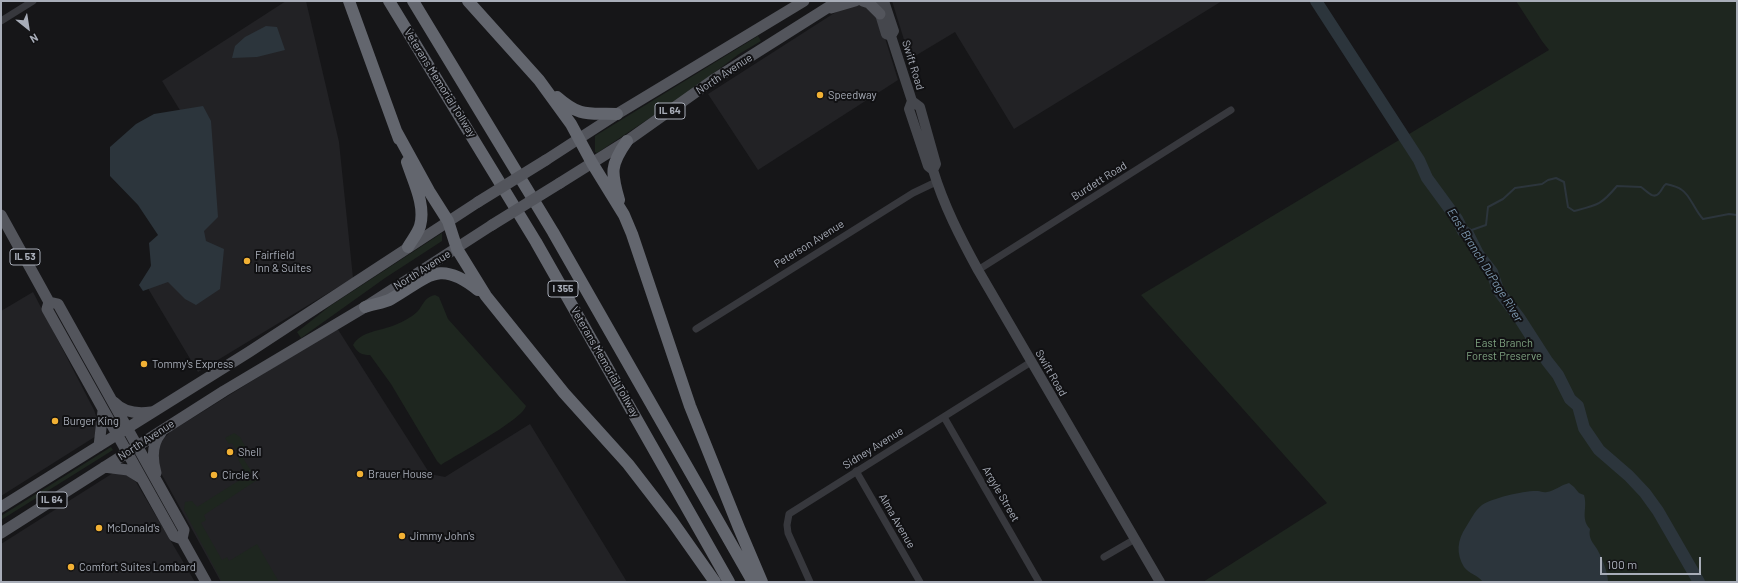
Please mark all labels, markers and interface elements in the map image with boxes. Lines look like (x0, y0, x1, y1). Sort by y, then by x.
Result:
north arrow (8, 8, 48, 48)
street label: Veterans Memorial Tollway (401, 26, 479, 140)
text: N (28, 31, 41, 46)
street label: Swift Road (899, 38, 927, 92)
street label: North Avenue (693, 51, 755, 97)
place label: Speedway (828, 88, 877, 102)
marker: Speedway (815, 90, 825, 100)
road number: IL 64 (655, 103, 685, 119)
street label: Burdett Road (1069, 159, 1129, 203)
water label: East Branch DuPage River (1444, 206, 1526, 324)
street label: Peterson Avenue (772, 217, 846, 271)
street label: North Avenue (391, 247, 453, 293)
place label: Fairfield Inn & Suites (255, 248, 311, 274)
road number: IL 53 (10, 249, 40, 265)
marker: Fairfield Inn & Suites (242, 256, 252, 266)
road number: I 355 (548, 281, 578, 297)
street label: Veterans Memorial Tollway (568, 304, 642, 420)
park label: East Branch Forest Preserve (1466, 336, 1542, 362)
street label: Swift Road (1032, 347, 1070, 399)
place label: Tommy's Express (152, 357, 233, 371)
marker: Tommy's Express (139, 359, 149, 369)
place label: Burger King (63, 414, 119, 428)
marker: Burger King (50, 416, 60, 426)
street label: North Avenue (115, 417, 177, 463)
street label: Sidney Avenue (840, 424, 906, 472)
place label: Shell (238, 445, 261, 459)
marker: Shell (225, 447, 235, 457)
street label: Argyle Street (980, 464, 1022, 524)
place label: Brauer House (368, 467, 433, 481)
place label: Circle K (222, 468, 258, 482)
marker: Brauer House (355, 469, 365, 479)
marker: Circle K (209, 470, 219, 480)
street label: Alma Avenue (876, 491, 918, 551)
road number: IL 64 (37, 492, 67, 508)
place label: McDonald's (107, 521, 160, 535)
marker: McDonald's (94, 523, 104, 533)
place label: Jimmy John's (410, 529, 475, 543)
marker: Jimmy John's (397, 531, 407, 541)
scale bar (1602, 549, 1703, 575)
text: 100 m (1607, 557, 1637, 571)
place label: Comfort Suites Lombard (79, 560, 196, 574)
marker: Comfort Suites Lombard (66, 562, 76, 572)

